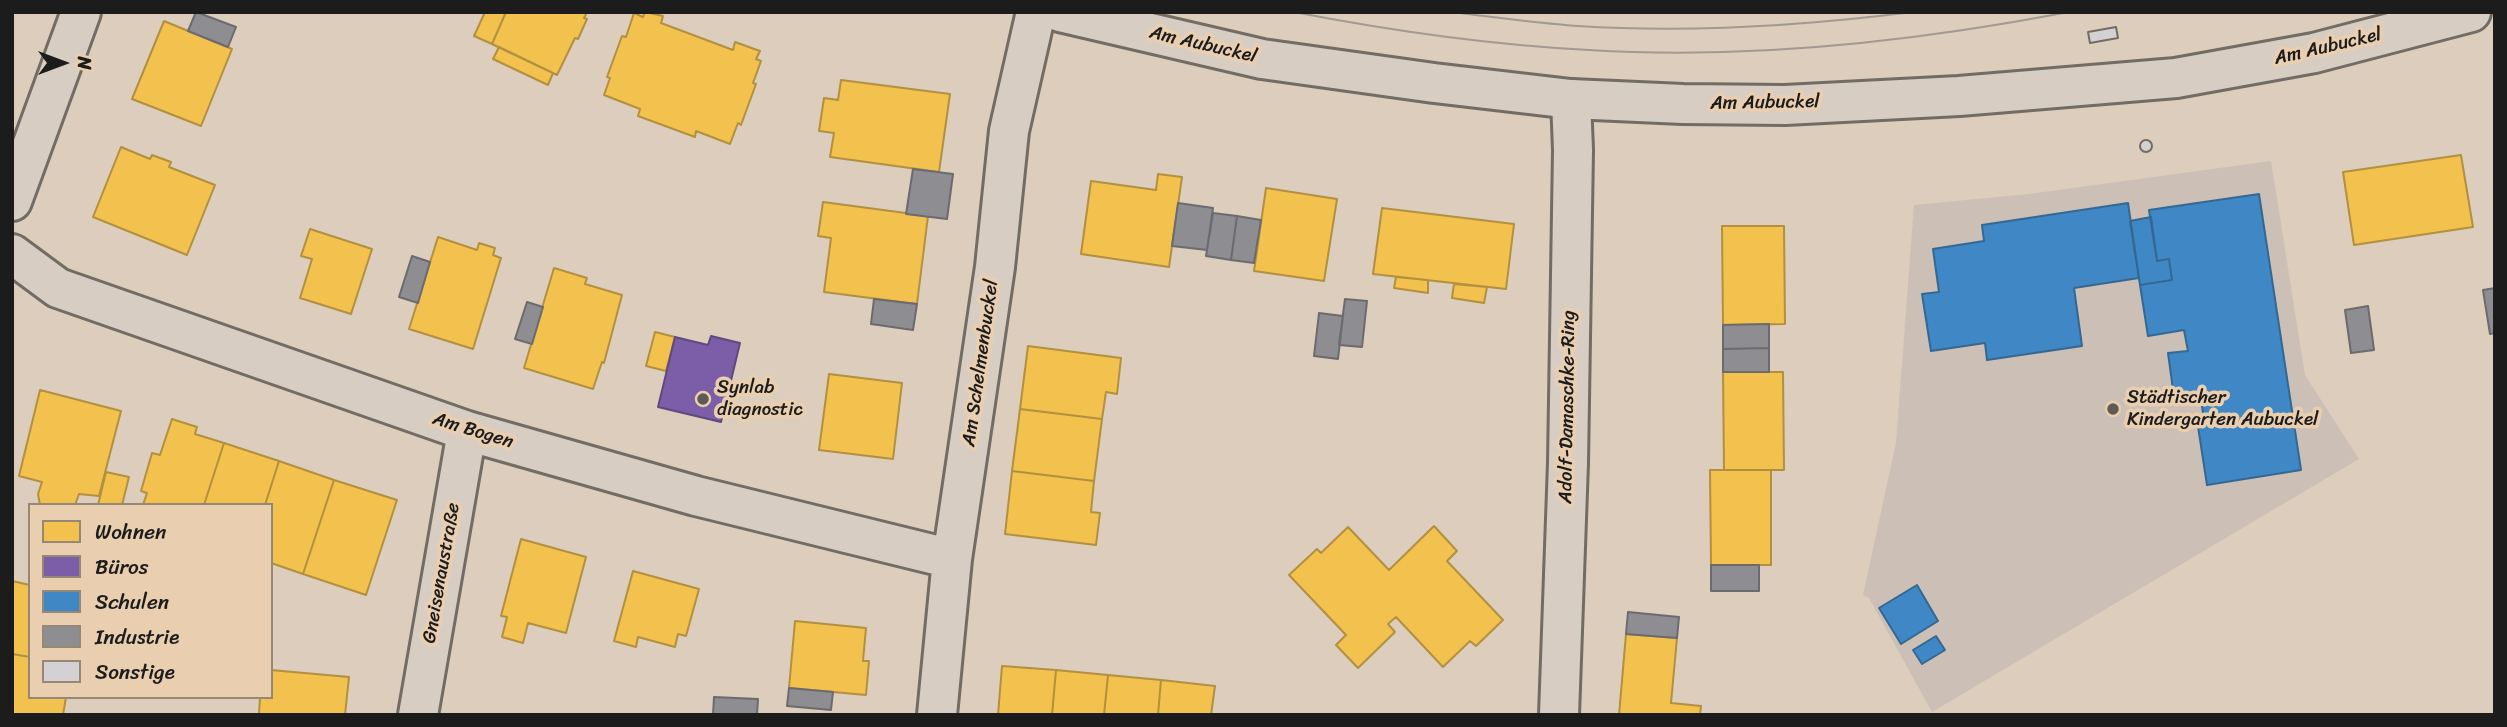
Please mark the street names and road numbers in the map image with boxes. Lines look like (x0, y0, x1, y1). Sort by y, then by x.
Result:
street label: Am Aubuckel (1147, 22, 1259, 68)
street label: Am Aubuckel (2272, 24, 2384, 70)
street label: Am Aubuckel (1710, 91, 1820, 115)
street label: Am Schelmenbuckel (958, 278, 1004, 448)
street label: Adolf-Damaschke-Ring (1555, 310, 1581, 504)
street label: Am Bogen (430, 408, 516, 454)
street label: Gneisenaustraße (418, 501, 466, 645)

